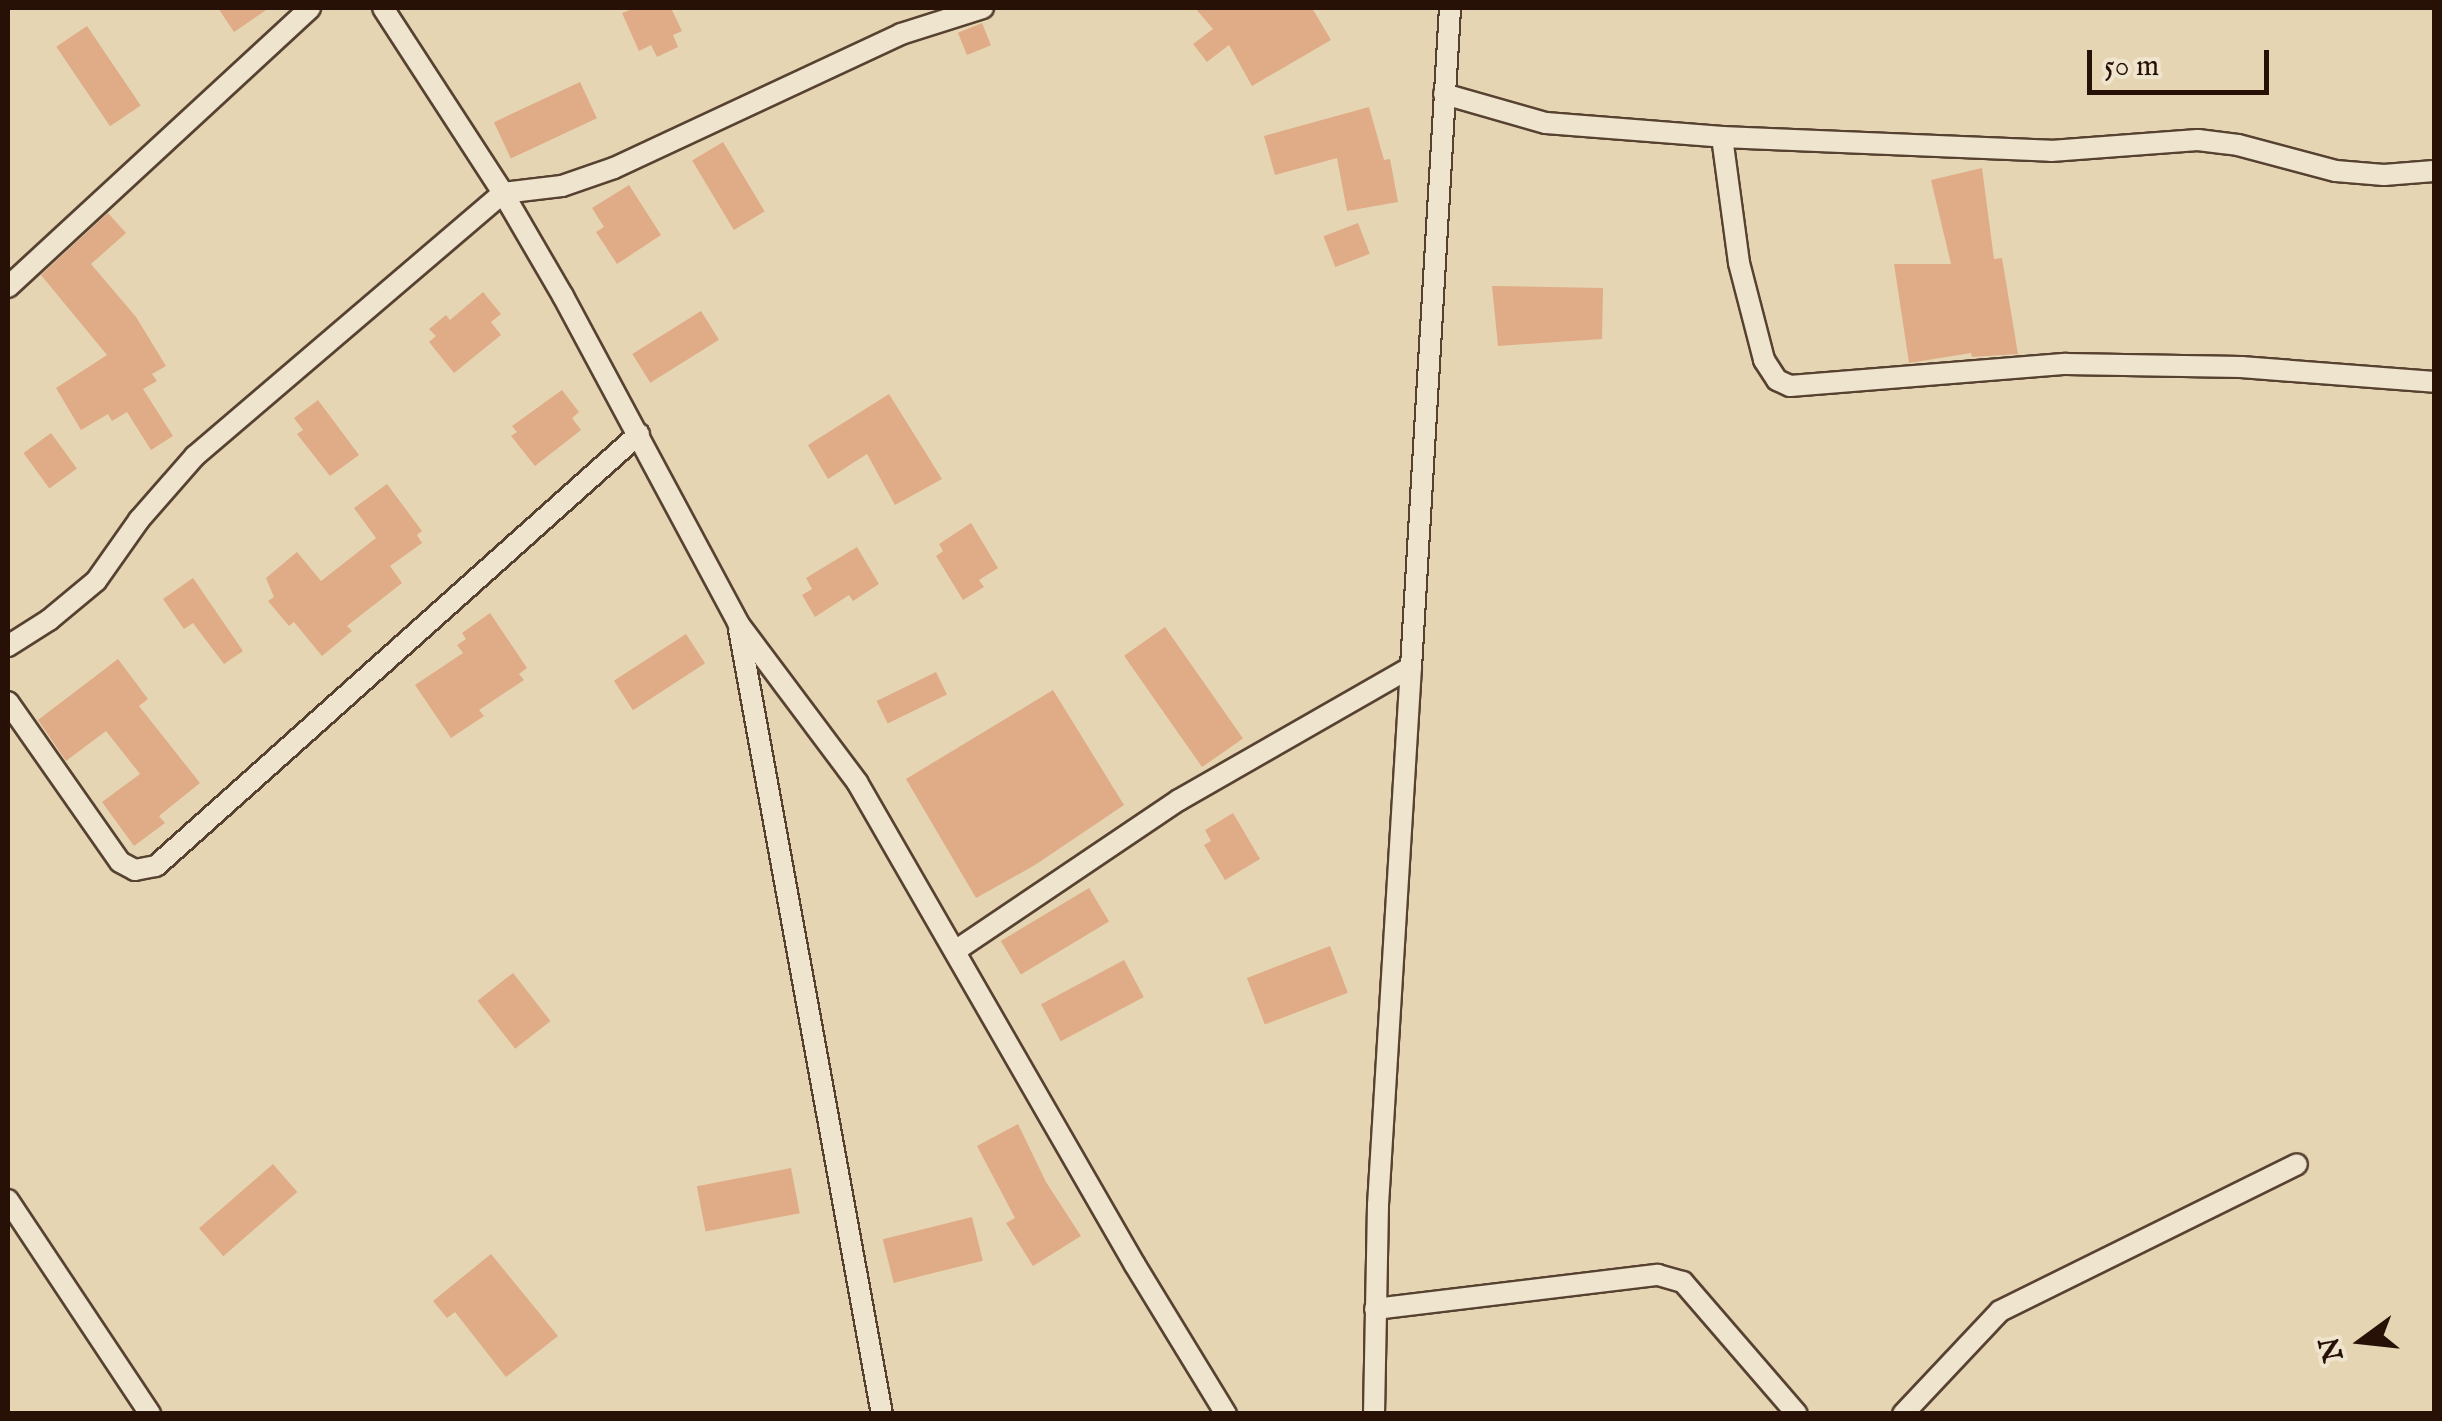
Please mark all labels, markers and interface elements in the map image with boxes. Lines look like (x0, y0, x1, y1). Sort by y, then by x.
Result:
scale bar (2092, 30, 2274, 92)
text: 50 m (2104, 48, 2159, 86)
north arrow (2312, 1291, 2412, 1391)
text: N (2313, 1333, 2353, 1365)

